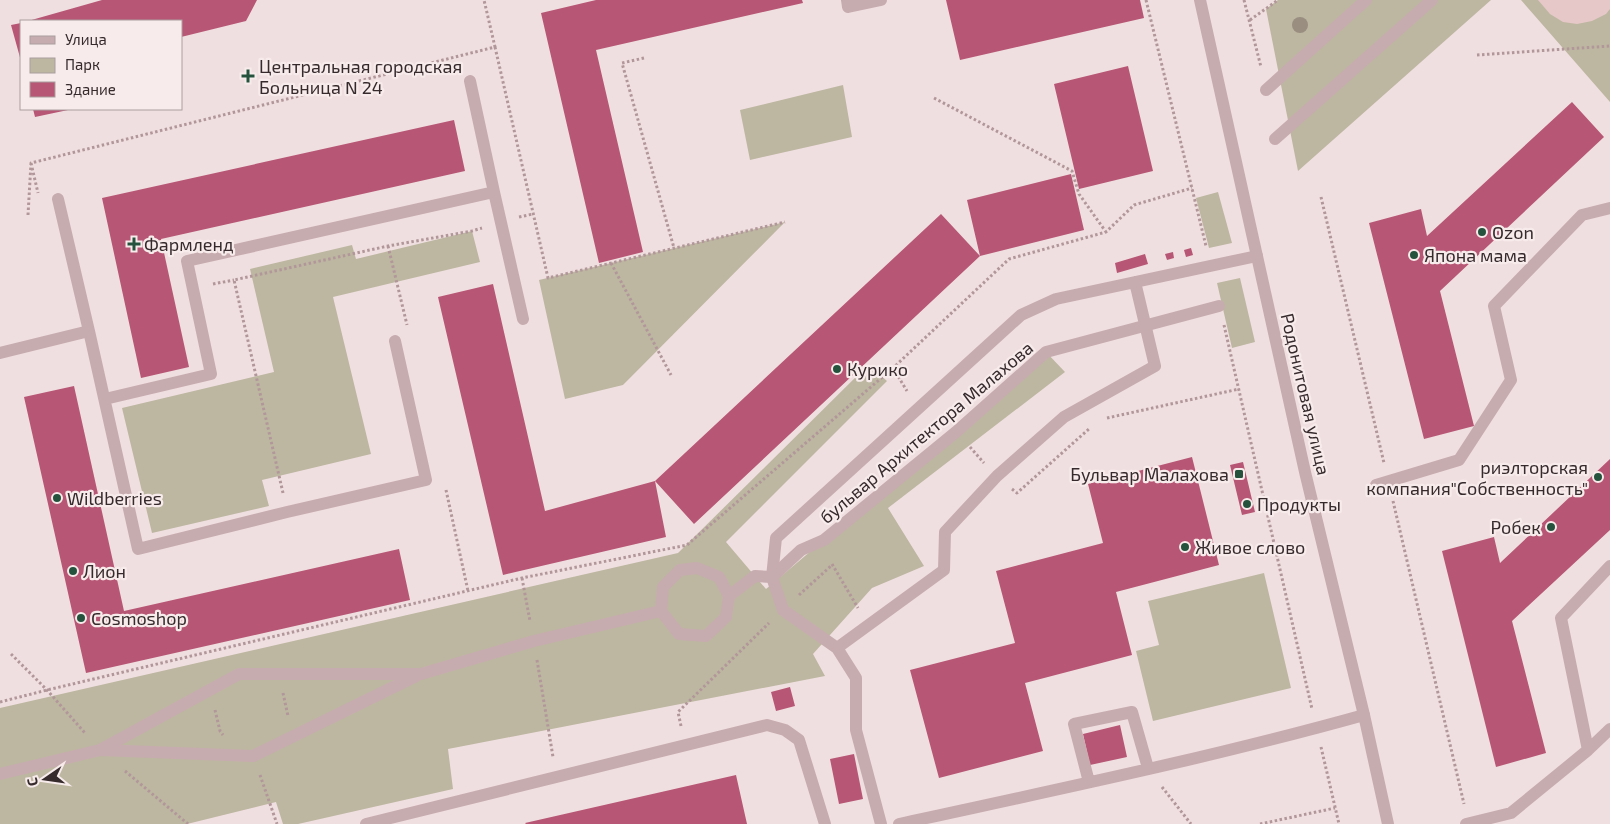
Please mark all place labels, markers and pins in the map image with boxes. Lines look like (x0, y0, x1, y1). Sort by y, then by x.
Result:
place label: Центральная городская Больница N 24 (259, 55, 462, 98)
marker: Центральная городская Больница N 24 (241, 69, 255, 83)
place label: Ozon (1492, 221, 1534, 243)
marker: Ozon (1476, 226, 1488, 238)
place label: Фармленд (144, 233, 234, 255)
marker: Фармленд (128, 238, 140, 250)
place label: Япона мама (1424, 244, 1527, 266)
marker: Япона мама (1408, 249, 1420, 261)
place label: Курико (847, 358, 908, 380)
marker: Курико (831, 363, 843, 375)
place label: риэлторская компания"Собственность" (1366, 456, 1588, 499)
place label: Бульвар Малахова (1070, 463, 1229, 485)
marker: Бульвар Малахова (1233, 468, 1245, 480)
marker: риэлторская компания"Собственность" (1592, 471, 1604, 483)
place label: Wildberries (67, 487, 162, 509)
marker: Wildberries (51, 492, 63, 504)
place label: Продукты (1257, 493, 1341, 515)
marker: Продукты (1241, 498, 1253, 510)
place label: Робек (1490, 516, 1541, 538)
marker: Робек (1545, 521, 1557, 533)
place label: Живое слово (1195, 536, 1305, 558)
marker: Живое слово (1179, 541, 1191, 553)
place label: Лион (83, 560, 126, 582)
marker: Лион (67, 565, 79, 577)
place label: Cosmoshop (91, 607, 187, 629)
marker: Cosmoshop (75, 612, 87, 624)

